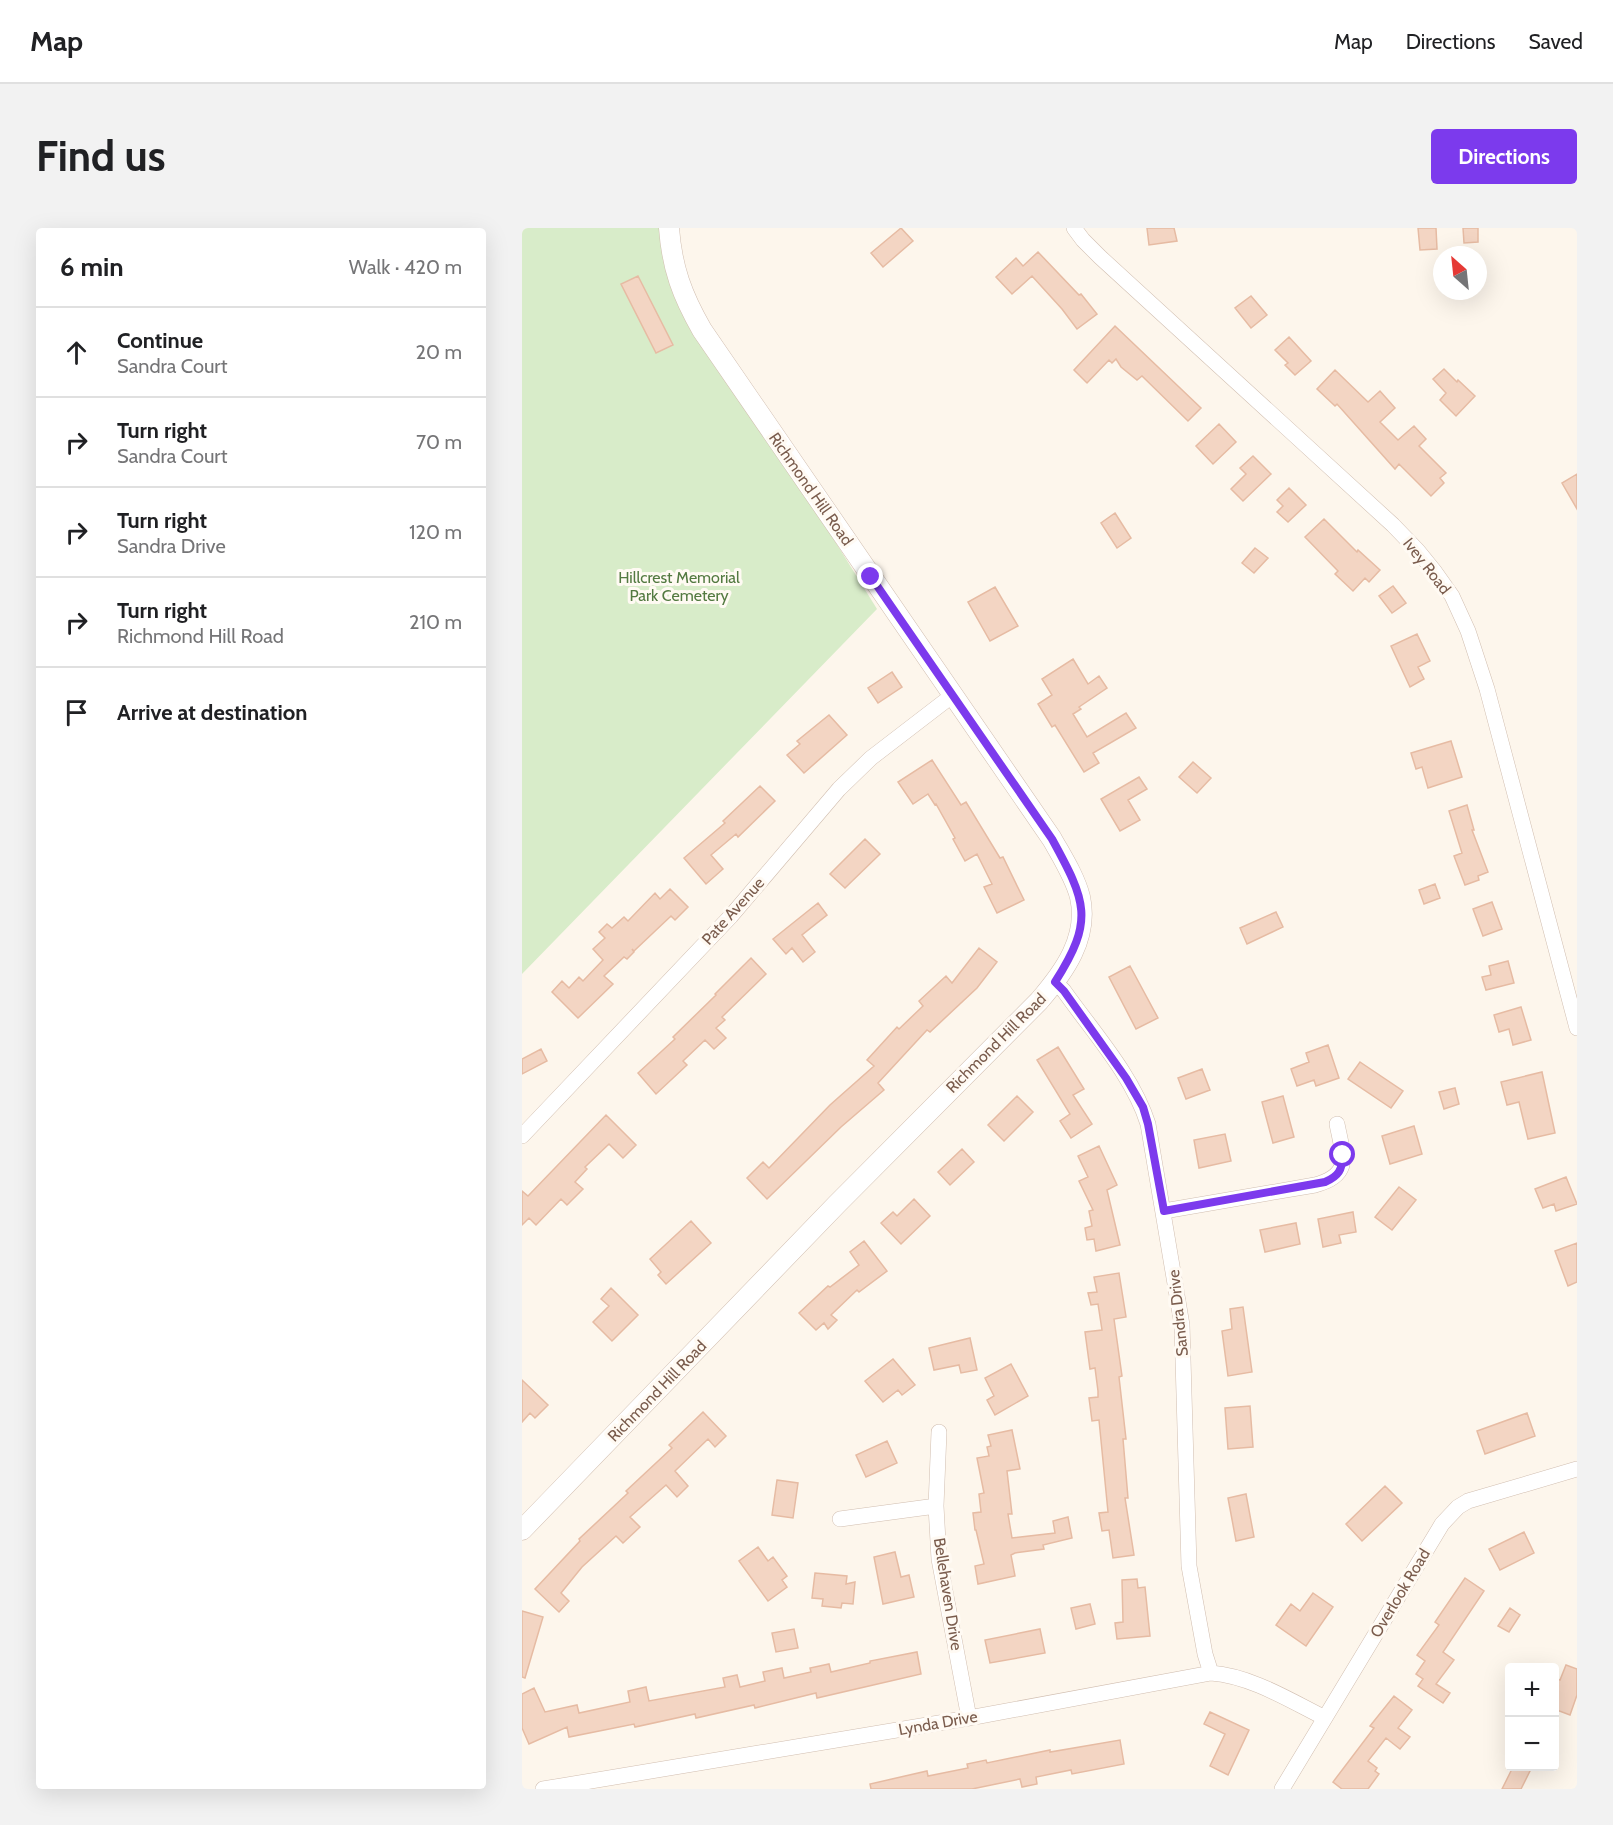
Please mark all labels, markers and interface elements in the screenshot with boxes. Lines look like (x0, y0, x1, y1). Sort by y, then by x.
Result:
text: Map (30, 24, 83, 58)
text: Map (1334, 29, 1373, 54)
text: Directions (1406, 29, 1495, 54)
text: Saved (1528, 29, 1583, 54)
button: Directions (1431, 129, 1577, 184)
text: Find us (36, 130, 165, 182)
north arrow (1433, 246, 1487, 300)
text: 6 min (60, 251, 124, 283)
text: Walk · 420 m (349, 255, 462, 279)
text: Continue (117, 327, 203, 354)
icon: ahead (60, 336, 93, 369)
text: 20 m (416, 340, 462, 364)
text: Sandra Court (117, 354, 227, 378)
text: Turn right (117, 417, 207, 444)
icon: right (60, 426, 93, 459)
street label: Richmond Hill Road (765, 429, 857, 549)
text: 70 m (416, 430, 462, 454)
text: Sandra Court (117, 444, 227, 468)
text: Turn right (117, 507, 207, 534)
icon: right (60, 516, 93, 549)
text: 120 m (409, 520, 462, 544)
text: Sandra Drive (117, 534, 226, 558)
street label: Ivey Road (1399, 534, 1455, 598)
route end (857, 563, 883, 589)
park label: Hillcrest Memorial Park Cemetery (618, 568, 740, 605)
text: Turn right (117, 597, 207, 624)
icon: right (60, 606, 93, 639)
text: 210 m (409, 610, 462, 634)
text: Richmond Hill Road (117, 624, 284, 648)
icon: arrive (60, 696, 93, 729)
text: Arrive at destination (117, 699, 307, 726)
street label: Pate Avenue (698, 873, 768, 949)
street label: Richmond Hill Road (942, 989, 1050, 1097)
route start (1329, 1141, 1355, 1167)
street label: Sandra Drive (1164, 1269, 1192, 1357)
street label: Richmond Hill Road (604, 1336, 710, 1446)
street label: Bellehaven Drive (930, 1536, 966, 1652)
street label: Overlook Road (1366, 1545, 1434, 1641)
map controls (1505, 1663, 1559, 1771)
button: + (1505, 1663, 1559, 1717)
street label: Lynda Drive (897, 1707, 979, 1739)
button: − (1505, 1717, 1559, 1771)

